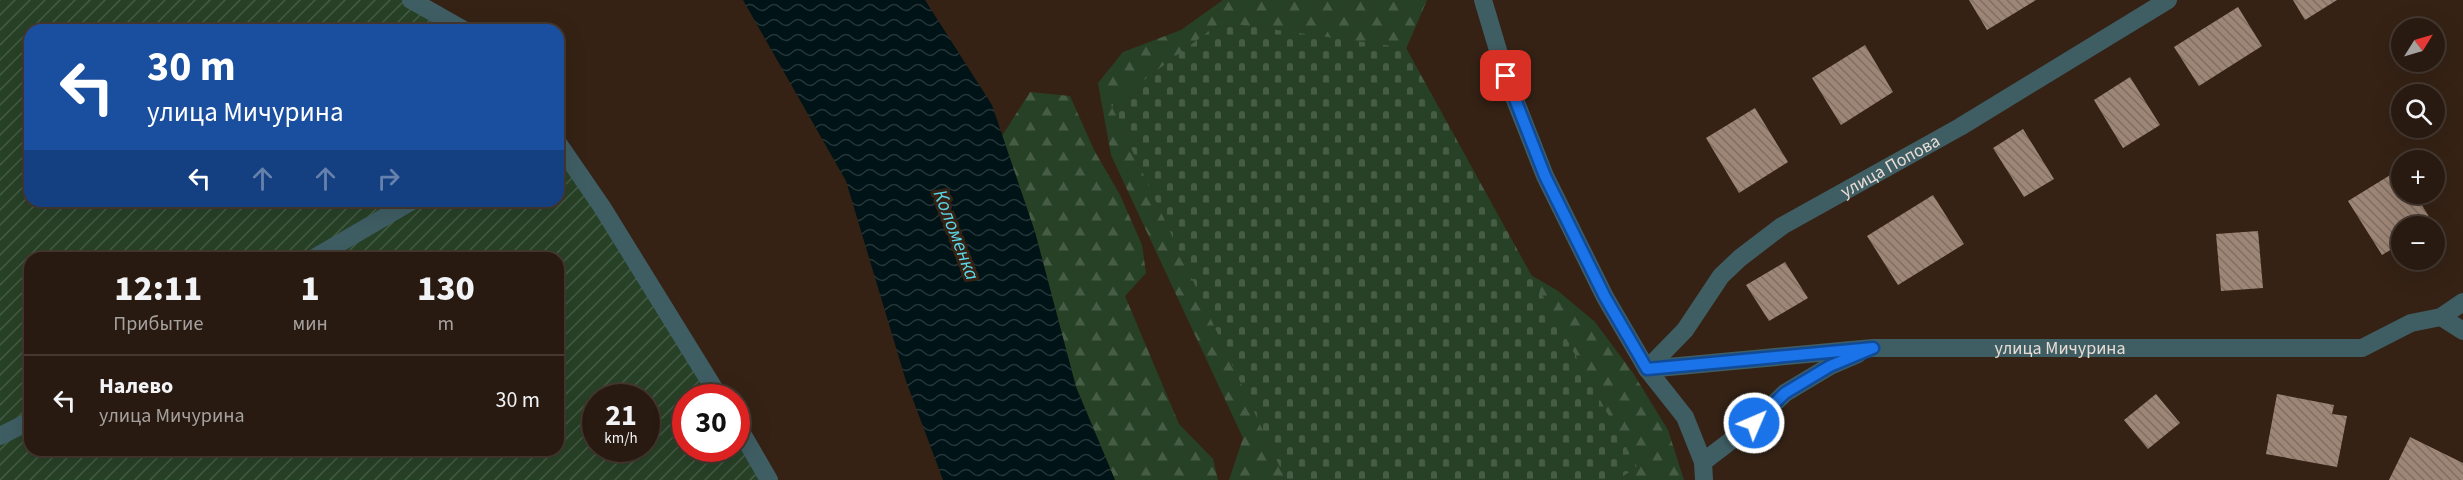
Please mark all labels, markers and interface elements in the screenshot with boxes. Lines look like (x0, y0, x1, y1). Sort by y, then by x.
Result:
north arrow (2391, 18, 2445, 72)
map controls (2391, 18, 2445, 270)
text: 30 m (147, 37, 236, 97)
icon: left (48, 48, 126, 126)
pin (1480, 50, 1531, 101)
icon: arrive (1489, 59, 1522, 92)
button: search (2391, 84, 2445, 138)
text: улица Мичурина (147, 93, 344, 132)
street label: улица Попова (1836, 128, 1944, 204)
button: + (2391, 150, 2445, 204)
icon: left (183, 162, 216, 195)
icon: ahead (246, 162, 279, 195)
icon: ahead (309, 162, 342, 195)
icon: right (372, 162, 405, 195)
water label: Коломенка (926, 185, 986, 285)
button: − (2391, 216, 2445, 270)
text: 12:11 (114, 263, 202, 314)
text: 1 (301, 263, 320, 314)
text: 130 (417, 263, 475, 314)
text: Прибытие (113, 310, 203, 338)
text: мин (293, 310, 328, 338)
text: m (438, 310, 454, 338)
street label: улица Мичурина (1994, 336, 2126, 361)
text: Налево (99, 370, 173, 402)
icon: left (48, 384, 81, 417)
text: 30 m (495, 384, 540, 416)
speed limit sign: 30 (672, 384, 750, 462)
position arrow (1722, 391, 1786, 455)
text: 21 (605, 394, 637, 437)
text: улица Мичурина (99, 402, 245, 430)
text: km/h (604, 428, 638, 449)

